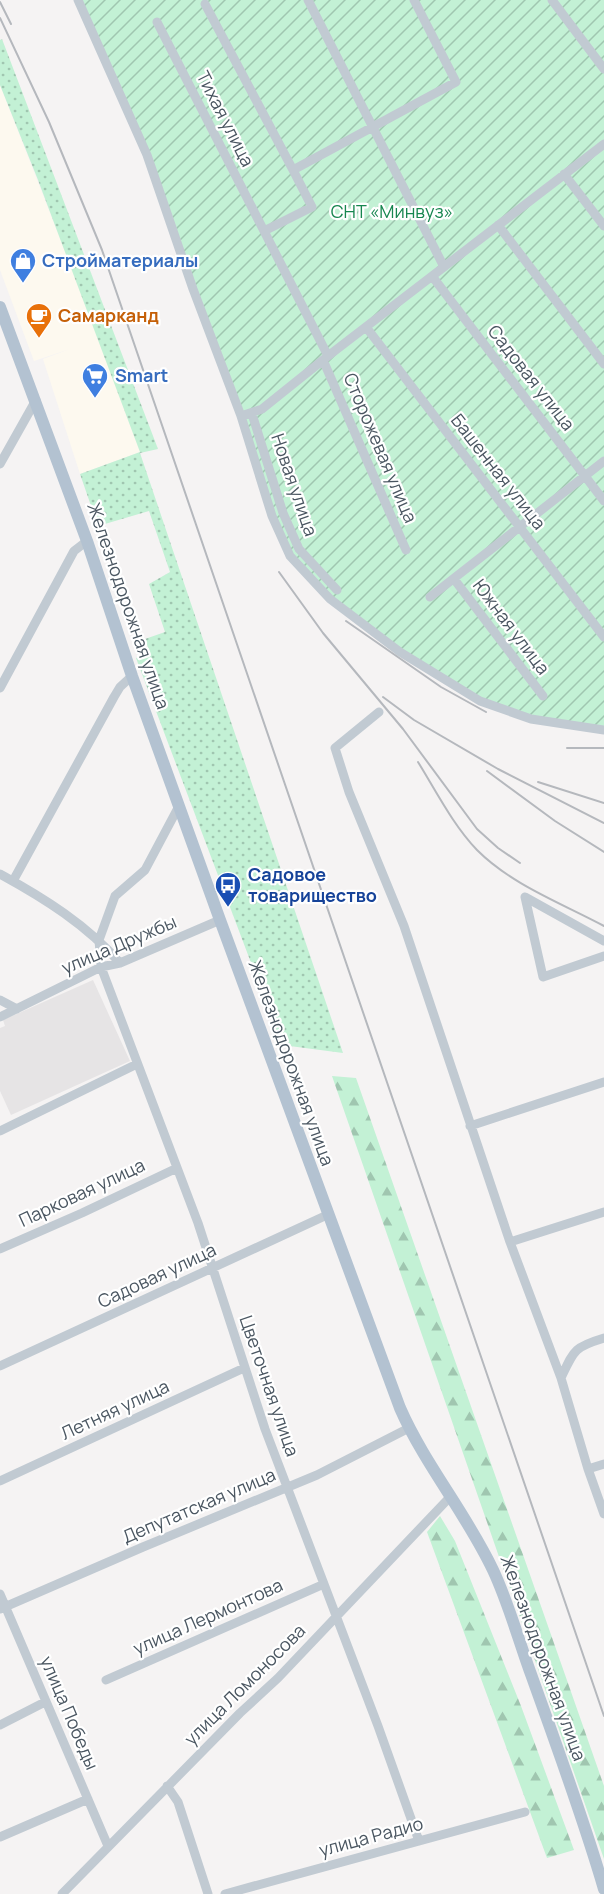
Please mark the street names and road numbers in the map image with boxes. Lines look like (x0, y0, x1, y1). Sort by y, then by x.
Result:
street label: Тихая улица (191, 67, 260, 171)
street label: Садовая улица (483, 319, 581, 435)
street label: Сторожевая улица (339, 369, 423, 526)
street label: Башенная улица (446, 409, 552, 534)
street label: Новая улица (266, 430, 324, 539)
street label: Железнодорожная улица (82, 499, 176, 712)
street label: Южная улица (468, 574, 556, 679)
street label: улица Дружбы (57, 909, 180, 979)
street label: Железнодорожная улица (244, 957, 340, 1169)
street label: Парковая улица (15, 1152, 149, 1232)
street label: Садовая улица (93, 1237, 220, 1313)
street label: Цветочная улица (235, 1312, 305, 1459)
street label: Летняя улица (56, 1373, 173, 1445)
street label: Депутатская улица (118, 1462, 279, 1548)
street label: Железнодорожная улица (496, 1552, 592, 1764)
street label: улица Лермонтова (129, 1572, 286, 1660)
street label: улица Ломоносова (179, 1619, 310, 1750)
street label: улица Победы (35, 1652, 105, 1773)
street label: улица Радио (316, 1811, 426, 1861)

